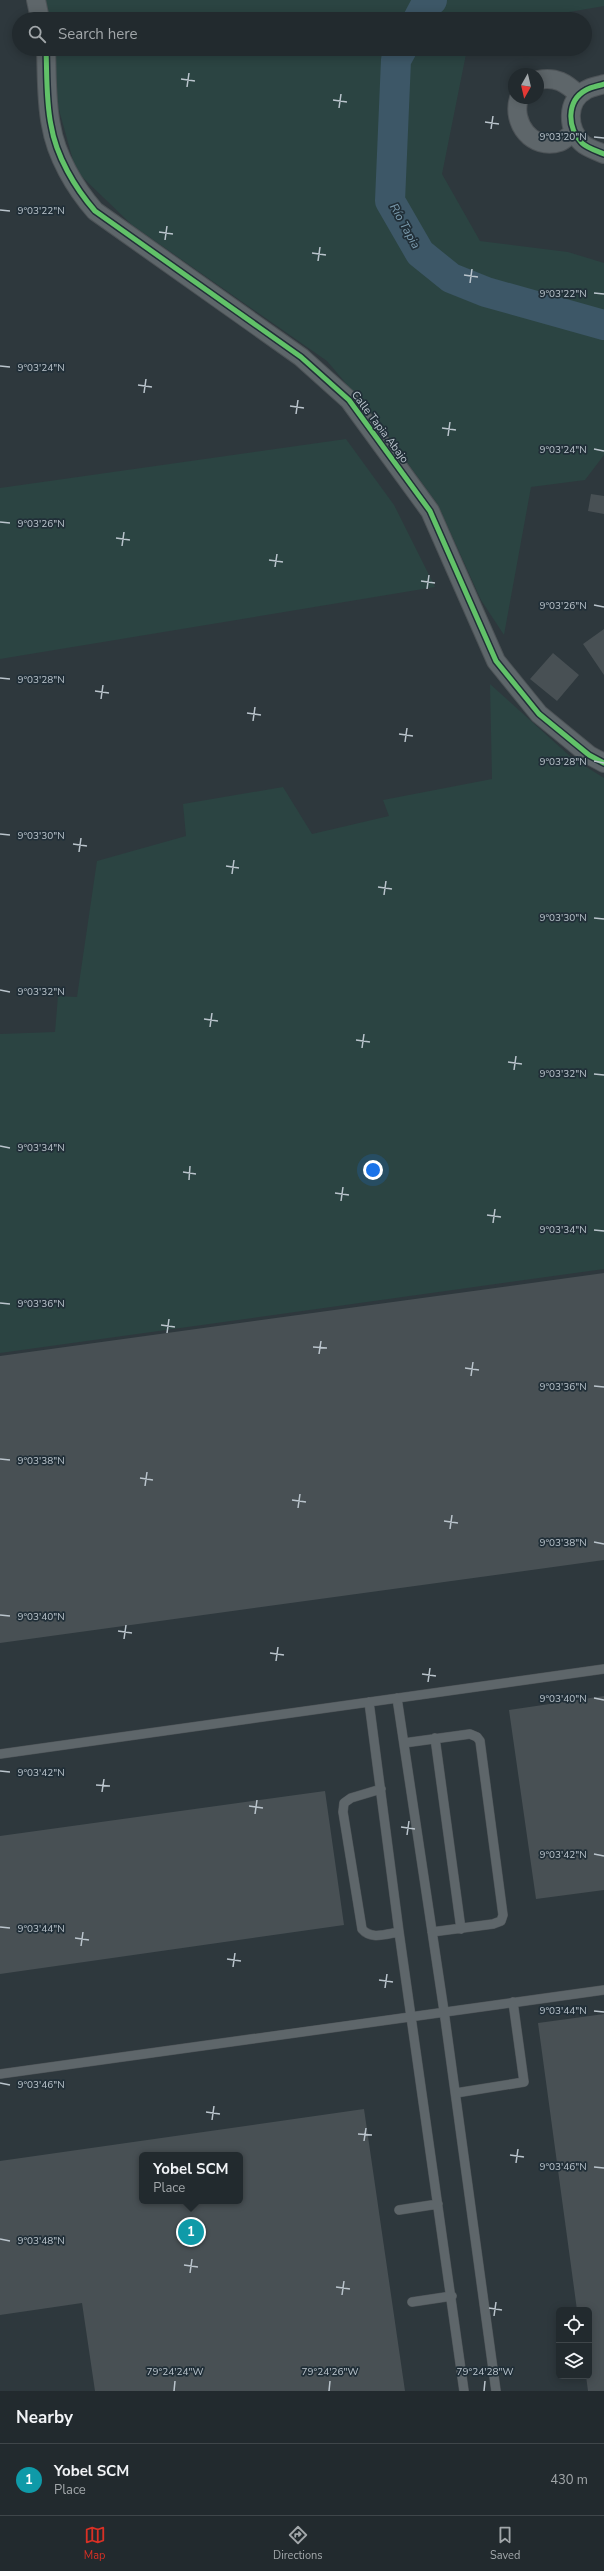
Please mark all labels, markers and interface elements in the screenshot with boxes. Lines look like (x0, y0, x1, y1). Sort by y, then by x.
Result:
search box (12, 12, 592, 56)
icon: search (26, 23, 48, 45)
text: Search here (58, 24, 138, 44)
north arrow (508, 68, 544, 104)
text: 9°03'20"N (539, 130, 587, 144)
water label: Río Tapia (386, 201, 424, 251)
text: 9°03'22"N (17, 204, 65, 218)
text: 9°03'22"N (539, 287, 587, 301)
text: 9°03'24"N (17, 361, 65, 375)
street label: Calle Tapia Abajo (348, 388, 412, 466)
text: 9°03'24"N (539, 443, 587, 457)
text: 9°03'26"N (17, 517, 65, 531)
text: 9°03'26"N (539, 599, 587, 613)
text: 9°03'28"N (17, 673, 65, 687)
text: 9°03'28"N (539, 755, 587, 769)
text: 9°03'30"N (17, 829, 65, 843)
text: 9°03'30"N (539, 911, 587, 925)
text: 9°03'32"N (17, 985, 65, 999)
text: 9°03'32"N (539, 1067, 587, 1081)
text: 9°03'34"N (17, 1141, 65, 1155)
your location (363, 1160, 383, 1180)
text: 9°03'34"N (539, 1223, 587, 1237)
text: 9°03'36"N (17, 1297, 65, 1311)
text: 9°03'36"N (539, 1380, 587, 1394)
text: 9°03'38"N (17, 1454, 65, 1468)
text: 9°03'38"N (539, 1536, 587, 1550)
text: 9°03'40"N (17, 1610, 65, 1624)
text: 9°03'40"N (539, 1692, 587, 1706)
text: 9°03'42"N (17, 1766, 65, 1780)
text: 9°03'42"N (539, 1848, 587, 1862)
text: 9°03'44"N (17, 1922, 65, 1936)
text: 9°03'44"N (539, 2004, 587, 2018)
text: 9°03'46"N (17, 2078, 65, 2092)
popup (139, 2152, 243, 2204)
text: Yobel SCM (153, 2159, 229, 2179)
text: 9°03'46"N (539, 2160, 587, 2174)
text: Place (153, 2179, 185, 2197)
pin: 1 (178, 2217, 204, 2247)
text: 9°03'48"N (17, 2234, 65, 2248)
map controls (556, 2307, 592, 2379)
button: locate (556, 2307, 592, 2343)
button: layers (556, 2343, 592, 2379)
text: 79°24'24"W (147, 2365, 203, 2379)
text: 79°24'26"W (302, 2365, 358, 2379)
text: 79°24'28"W (457, 2365, 513, 2379)
text: Nearby (16, 2406, 73, 2429)
text: Yobel SCM (54, 2461, 129, 2481)
text: 1 (25, 2471, 33, 2489)
text: 430 m (550, 2471, 588, 2489)
text: Place (54, 2481, 86, 2499)
tab: Map (84, 2524, 106, 2563)
tab: Directions (273, 2524, 323, 2563)
tab: Saved (490, 2524, 520, 2563)

